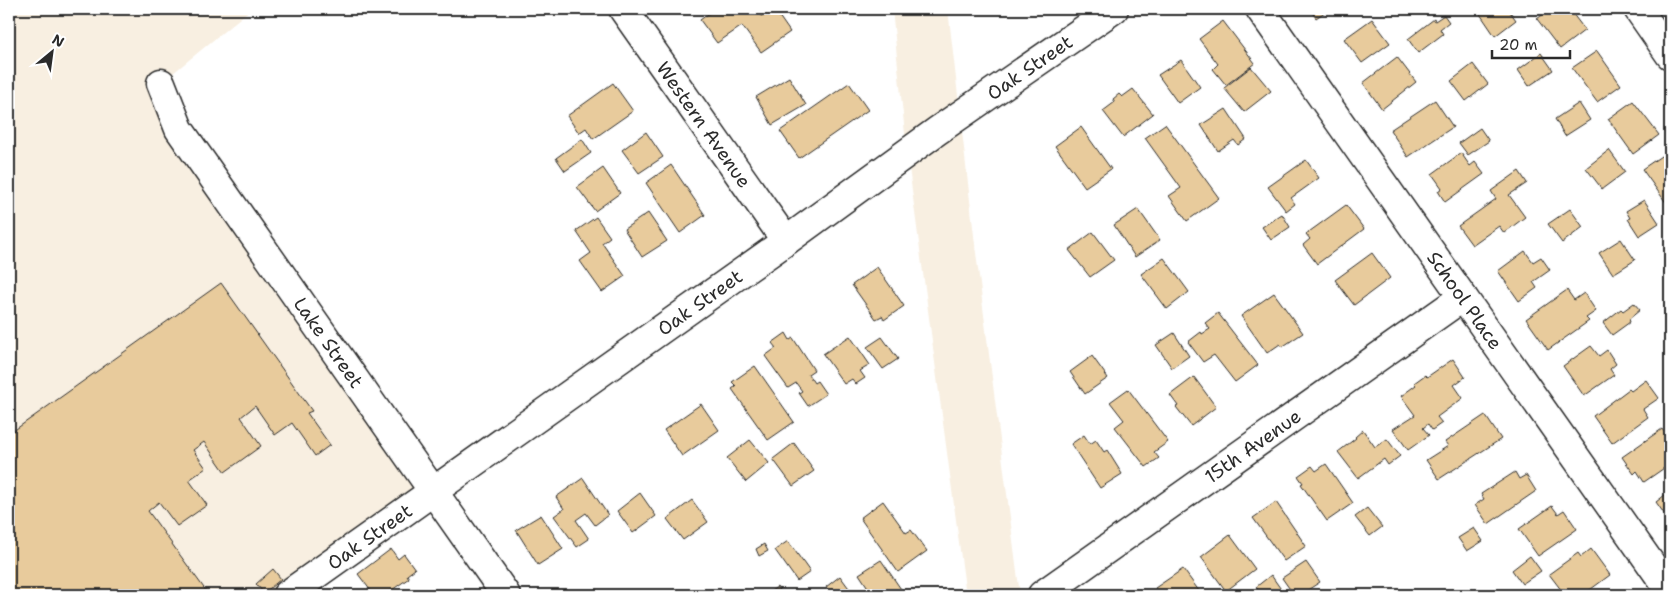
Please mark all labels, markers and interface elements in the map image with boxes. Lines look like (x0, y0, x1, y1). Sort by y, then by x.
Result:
north arrow (28, 28, 78, 78)
scale bar (1492, 28, 1569, 60)
street label: Oak Street (982, 29, 1078, 106)
text: N (49, 30, 68, 51)
text: 20 m (1499, 35, 1538, 55)
street label: Western Avenue (651, 57, 757, 193)
street label: School Place (1421, 246, 1508, 354)
street label: Oak Street (653, 264, 747, 341)
street label: Lake Street (288, 292, 369, 393)
street label: 15th Avenue (1200, 404, 1306, 489)
street label: Oak Street (322, 498, 417, 576)

